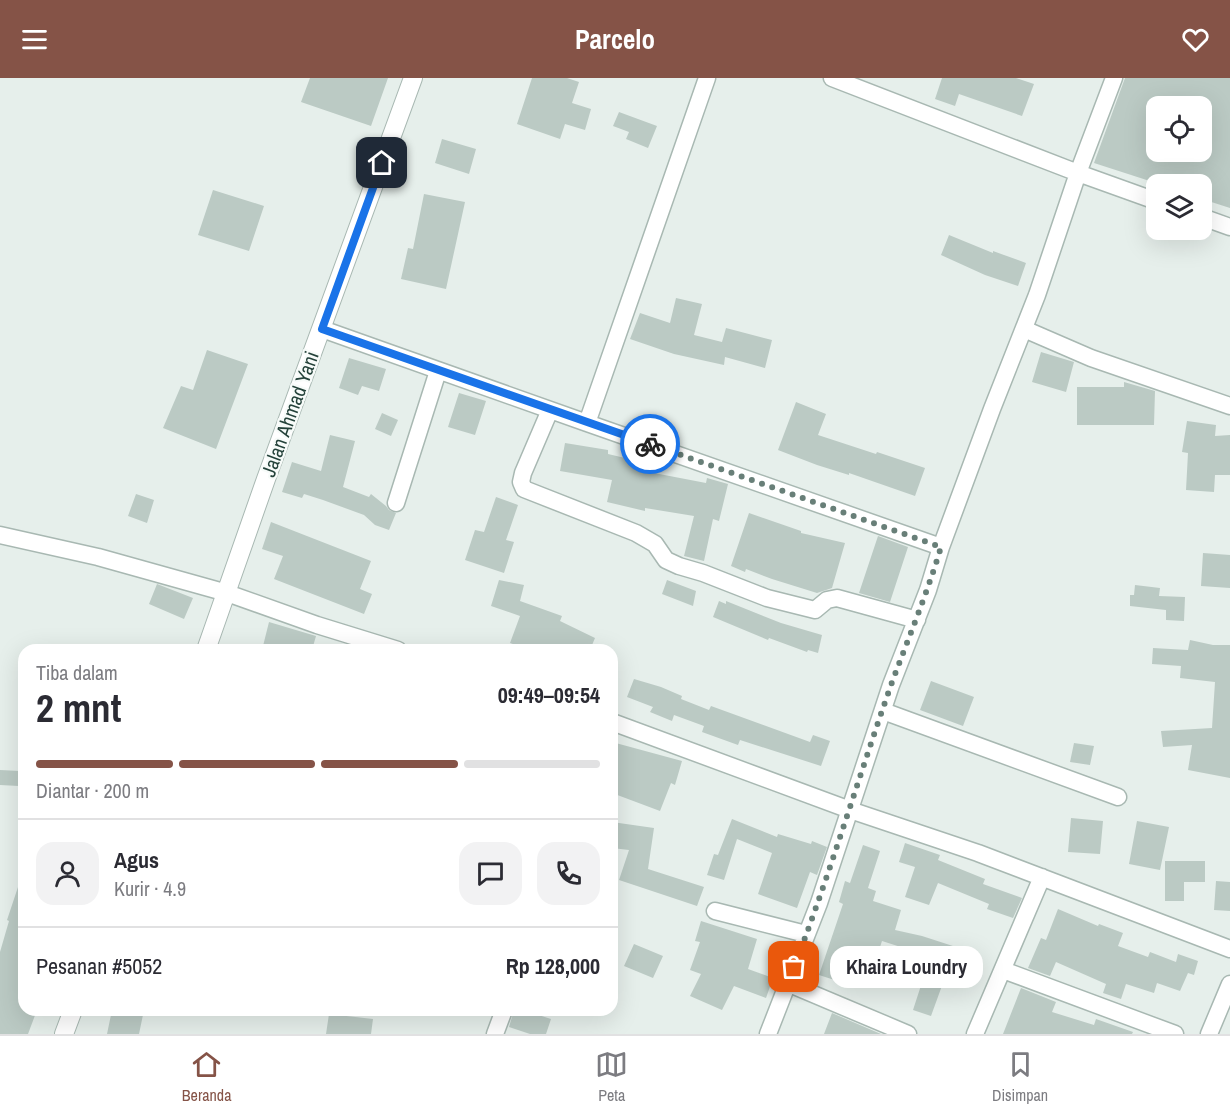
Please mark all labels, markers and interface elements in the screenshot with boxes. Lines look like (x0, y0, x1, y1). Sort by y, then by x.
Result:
text: Parcelo (575, 21, 655, 57)
icon: menu (18, 23, 51, 56)
icon: heart (1179, 23, 1212, 56)
map controls (1146, 96, 1212, 240)
button: locate (1146, 96, 1212, 162)
pin (356, 137, 407, 188)
icon: home (365, 146, 398, 179)
button: layers (1146, 174, 1212, 240)
street label: Jalan Ahmad Yani (254, 347, 325, 480)
courier (620, 414, 680, 474)
icon: bike (634, 428, 667, 461)
text: Tiba dalam (36, 659, 118, 686)
text: 09:49–09:54 (498, 680, 600, 710)
text: 2 mnt (36, 682, 121, 734)
text: Diantar · 200 m (36, 777, 149, 804)
button: person (36, 842, 99, 905)
button: chat (459, 842, 522, 905)
button: phone (537, 842, 600, 905)
text: Agus (114, 845, 159, 875)
text: Kurir · 4.9 (114, 875, 186, 902)
pin (768, 941, 819, 992)
callout: Khaira Loundry (830, 946, 983, 988)
icon: bag (777, 950, 810, 983)
text: Pesanan #5052 (36, 951, 162, 981)
text: Rp 128,000 (506, 951, 600, 981)
text: Khaira Loundry (846, 953, 967, 980)
tab: Beranda (182, 1048, 231, 1106)
tab: Peta (595, 1048, 628, 1106)
tab: Disimpan (992, 1048, 1048, 1106)

